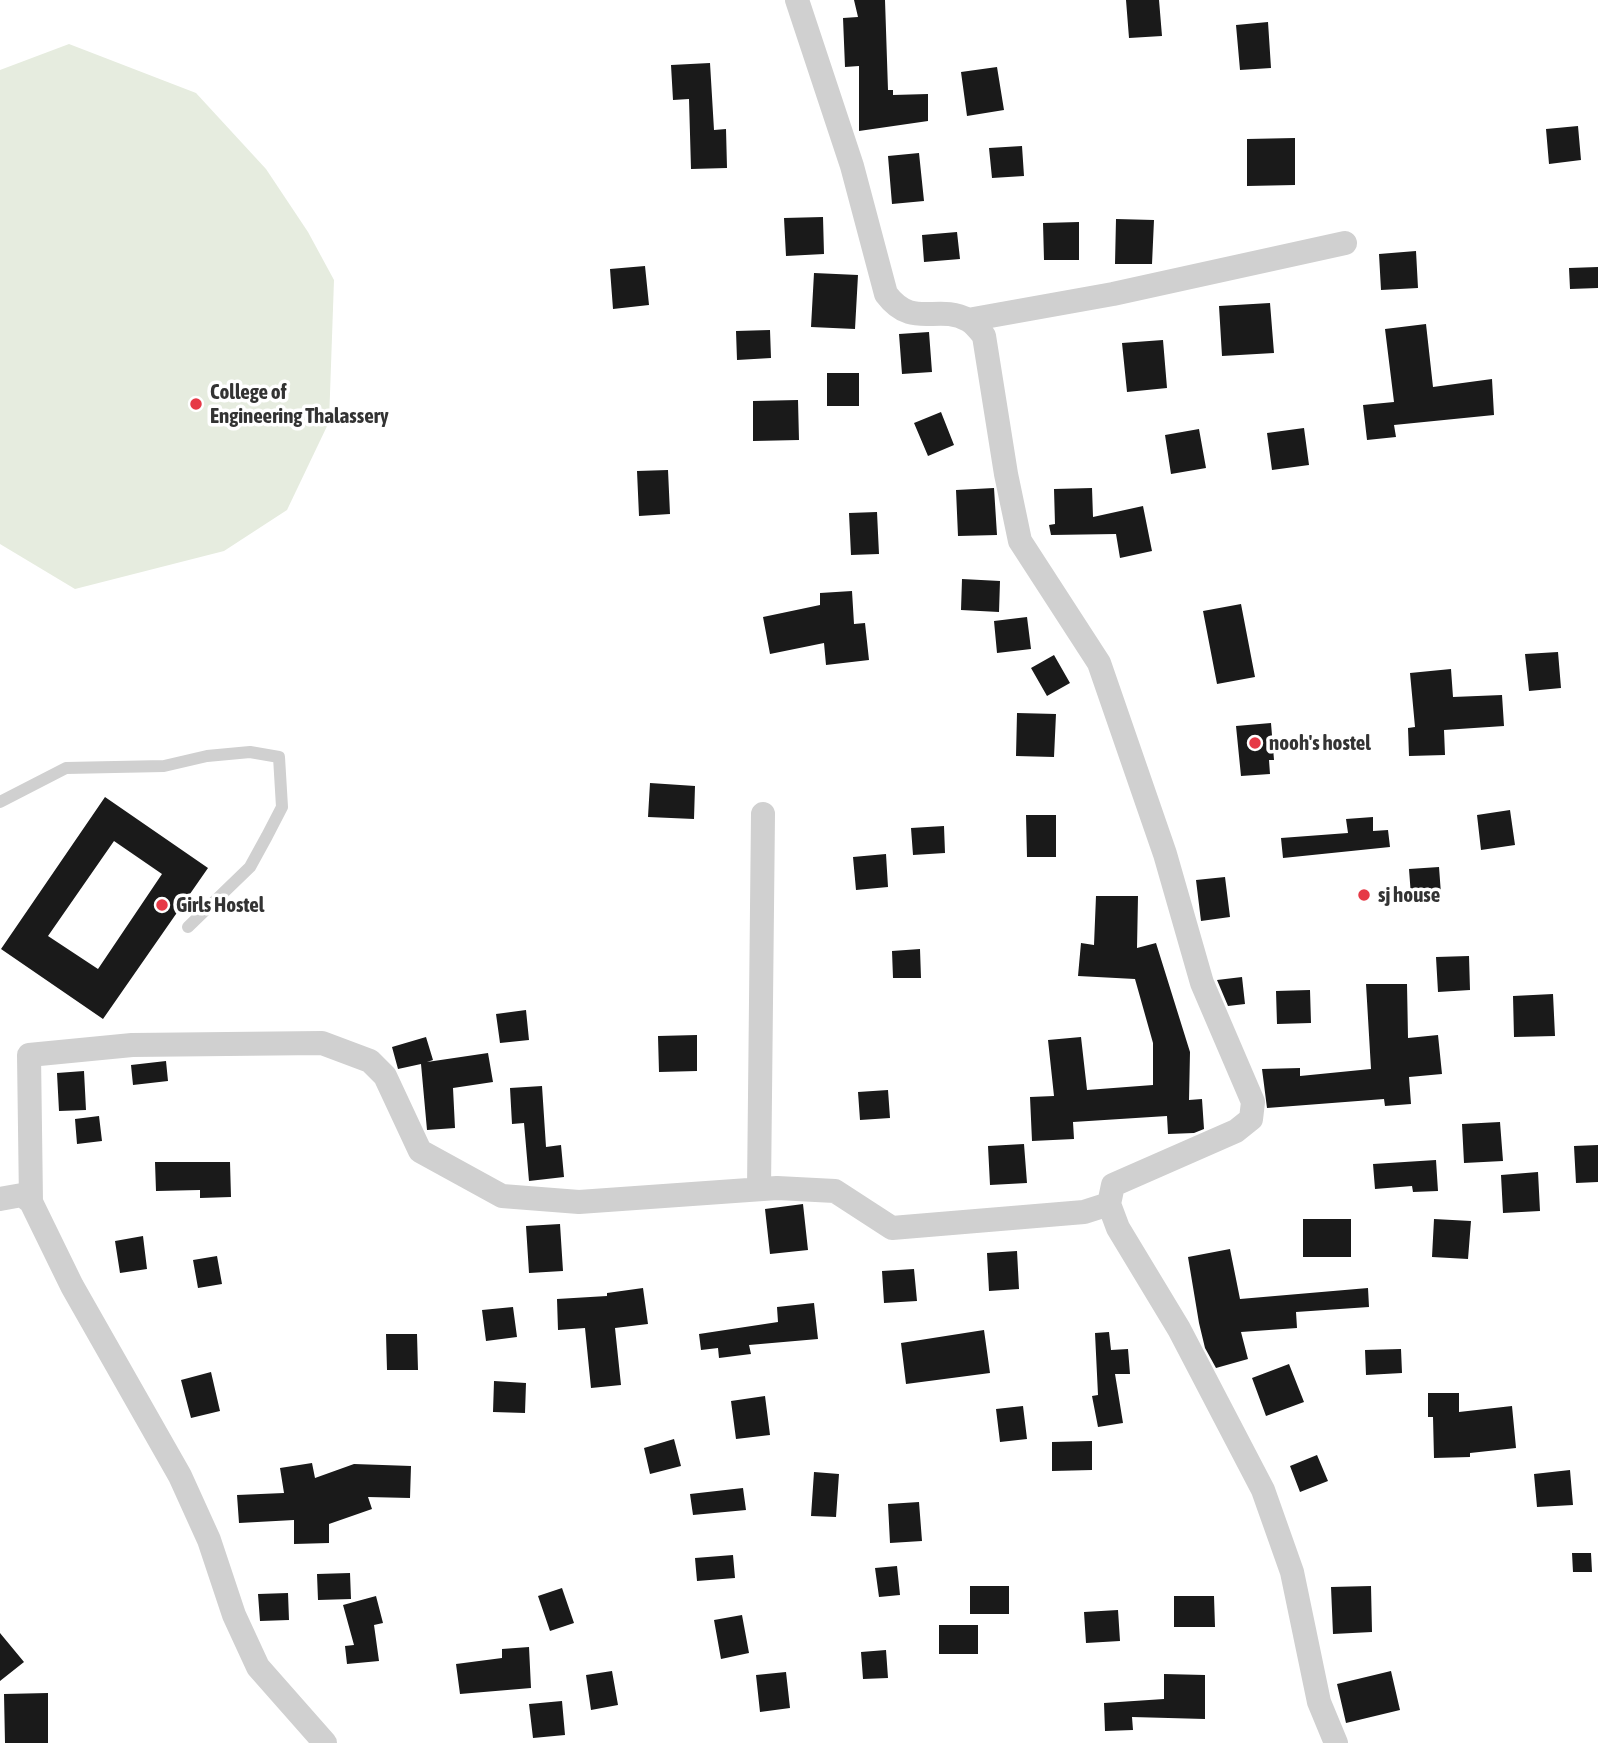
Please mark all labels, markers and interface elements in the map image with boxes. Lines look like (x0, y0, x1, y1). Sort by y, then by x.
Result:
place label: College of Engineering Thalassery (210, 379, 389, 429)
marker: College of Engineering Thalassery (188, 396, 204, 412)
place label: nooh's hostel (1269, 730, 1371, 756)
marker: nooh's hostel (1247, 735, 1263, 751)
place label: sj house (1378, 882, 1440, 908)
marker: sj house (1356, 887, 1372, 903)
place label: Girls Hostel (176, 892, 264, 918)
marker: Girls Hostel (154, 897, 170, 913)

